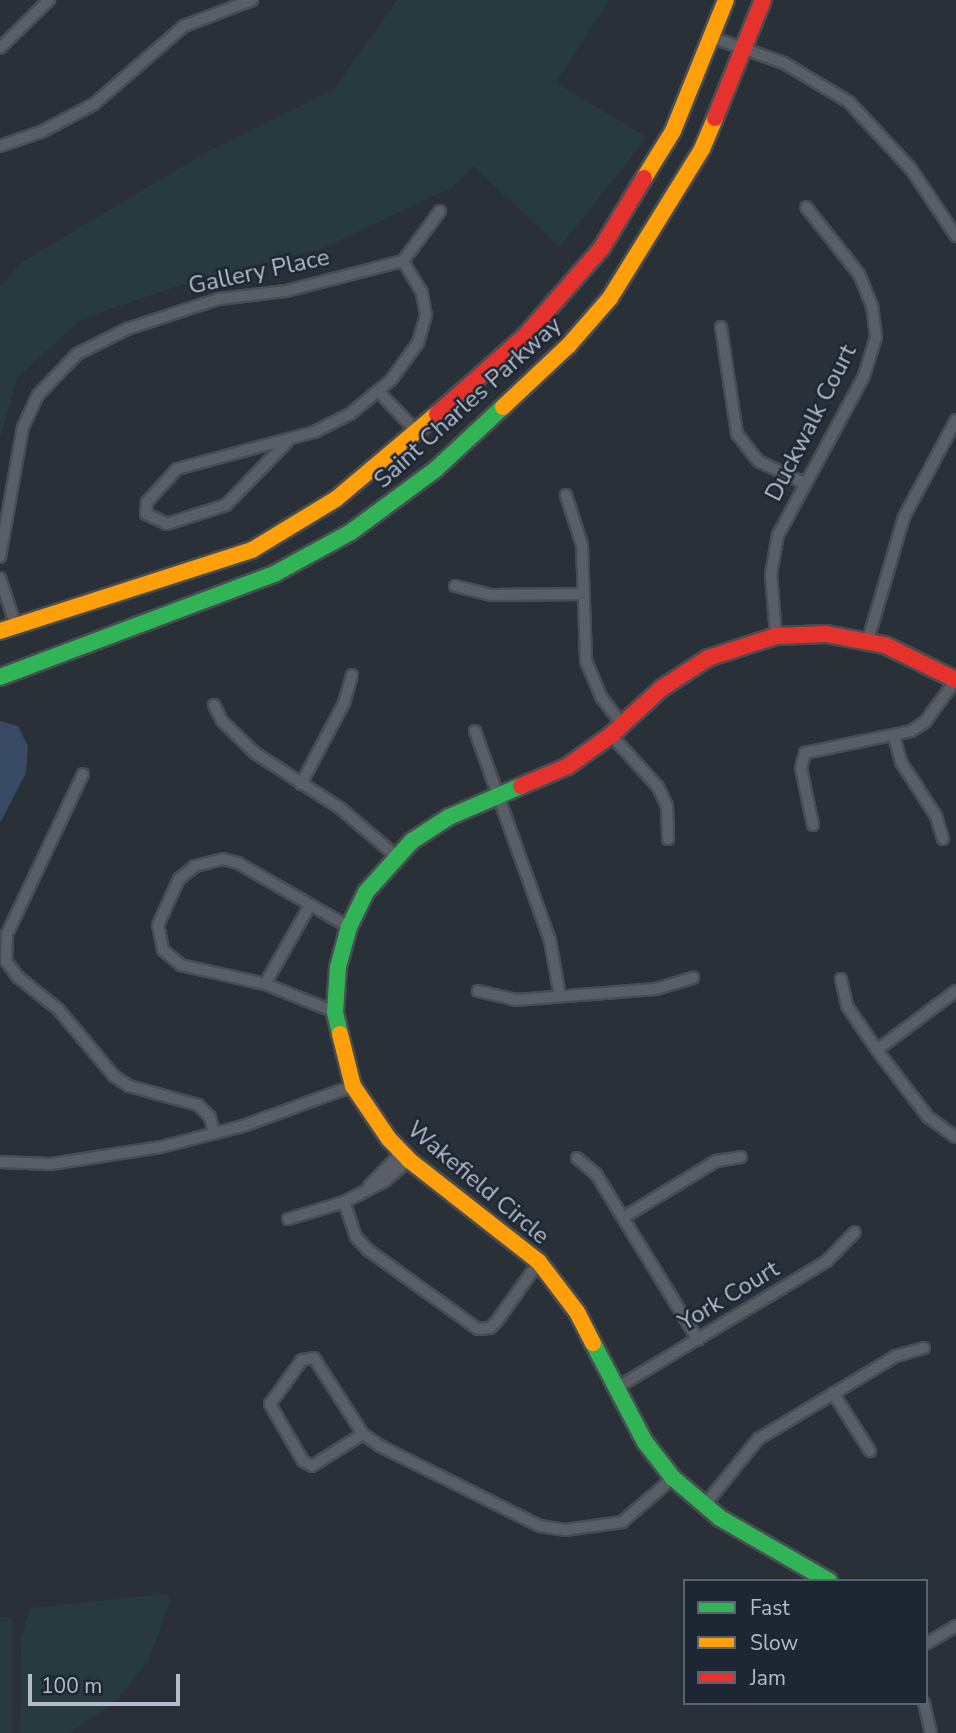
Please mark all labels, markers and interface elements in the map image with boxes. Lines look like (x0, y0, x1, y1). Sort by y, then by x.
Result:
street label: Gallery Place (186, 243, 332, 301)
street label: Saint Charles Parkway (368, 311, 568, 495)
street label: Duckwalk Court (759, 340, 863, 506)
street label: Wakefield Circle (401, 1115, 555, 1251)
street label: York Court (673, 1255, 785, 1337)
legend (683, 1579, 928, 1705)
text: Fast (750, 1594, 790, 1622)
text: Slow (750, 1629, 798, 1657)
scale bar (32, 1660, 184, 1704)
text: Jam (750, 1664, 786, 1692)
text: 100 m (41, 1672, 102, 1700)

